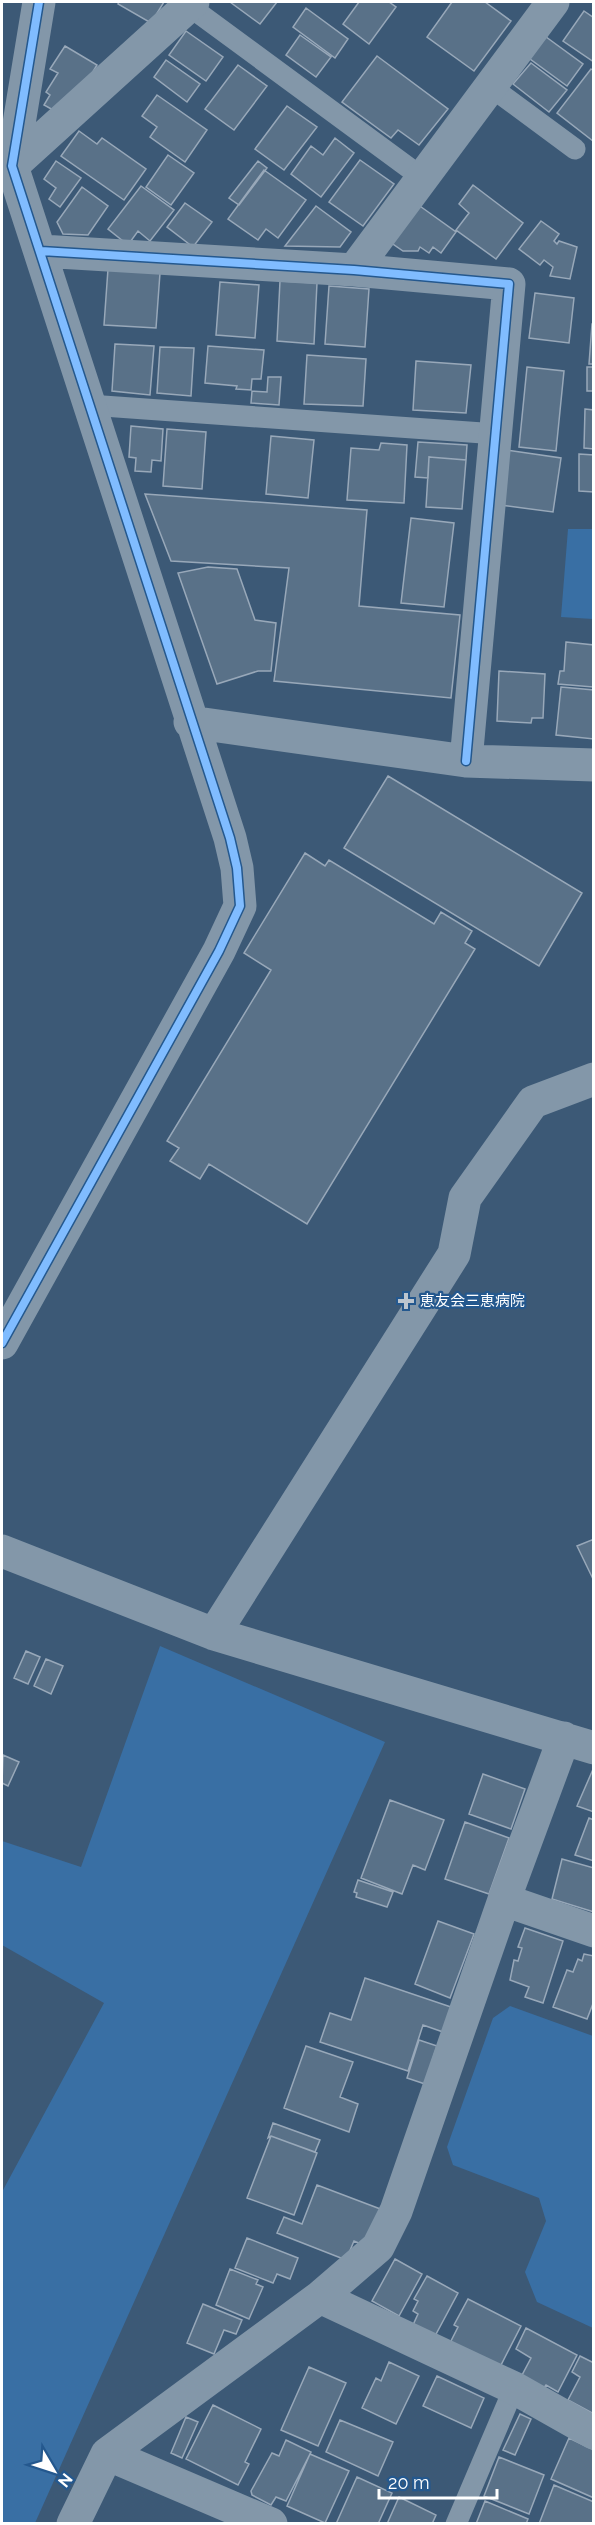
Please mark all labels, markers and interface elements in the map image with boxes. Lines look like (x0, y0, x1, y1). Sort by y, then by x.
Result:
marker: 恵友会三恵病院 (397, 1292, 415, 1310)
place label: 恵友会三恵病院 (420, 1292, 525, 1310)
north arrow (24, 2441, 84, 2501)
scale bar (379, 2462, 498, 2500)
text: N (54, 2469, 76, 2491)
text: 20 m (388, 2472, 430, 2493)

